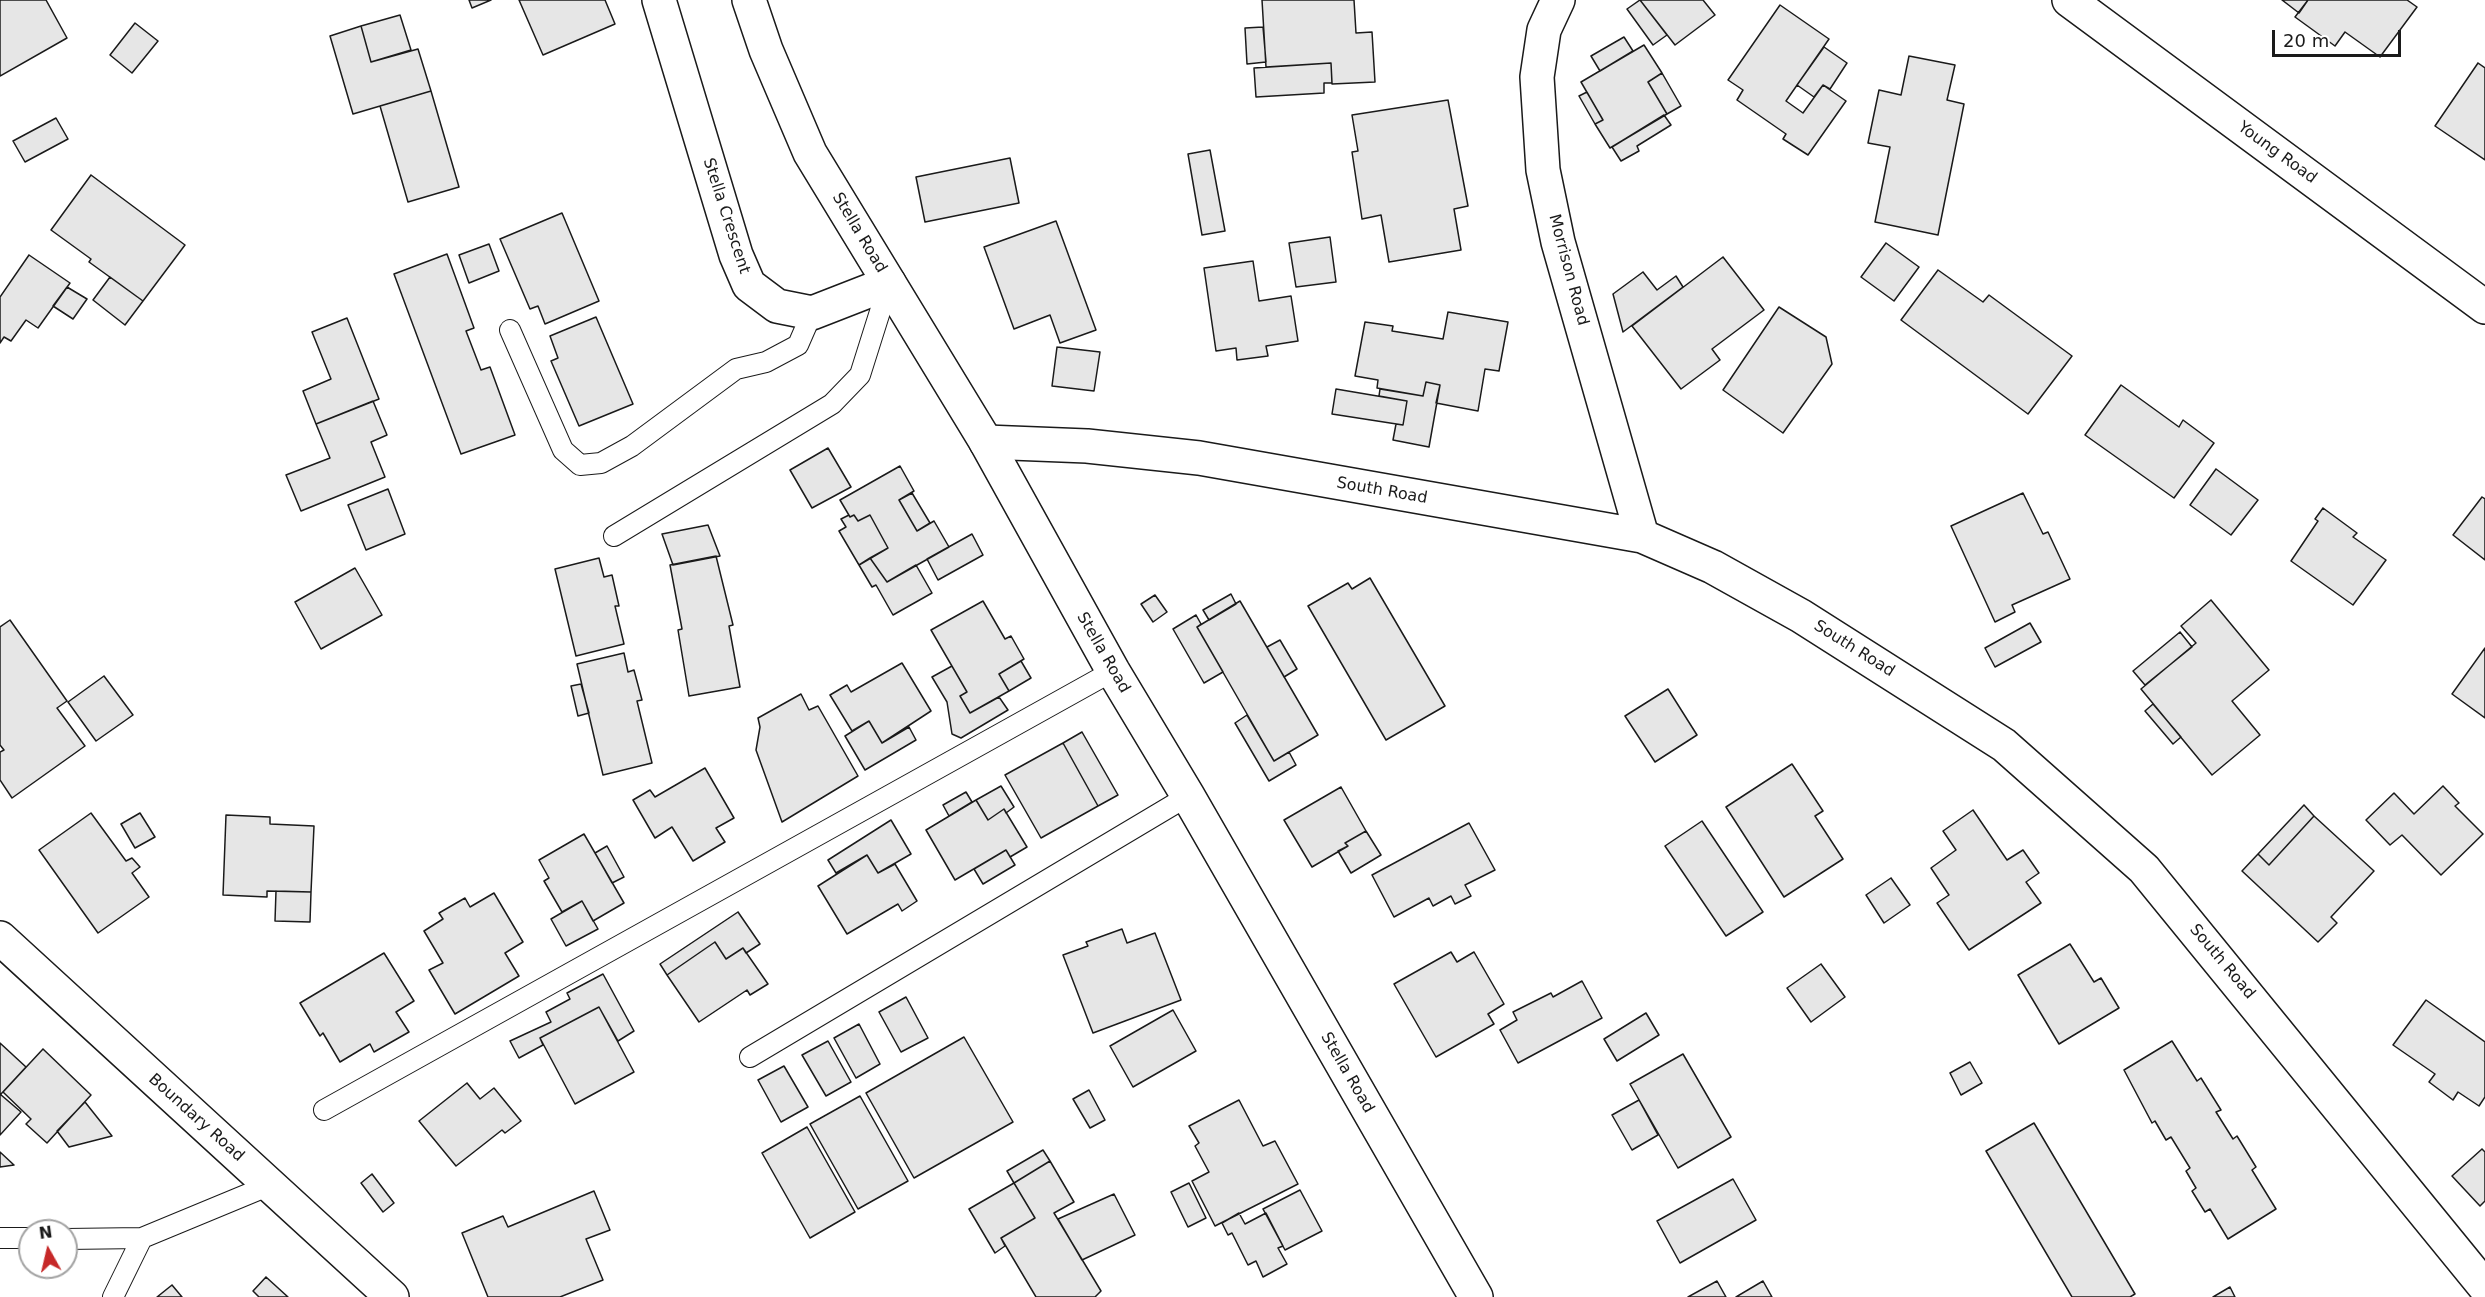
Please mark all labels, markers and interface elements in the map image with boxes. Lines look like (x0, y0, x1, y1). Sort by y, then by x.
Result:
scale bar (2275, 18, 2404, 56)
text: 20 m (2283, 30, 2329, 51)
street label: Young Road (2234, 118, 2320, 188)
street label: Stella Crescent (698, 156, 754, 276)
street label: Stella Road (828, 189, 890, 277)
street label: Morrison Road (1544, 212, 1592, 328)
street label: South Road (1335, 474, 1429, 508)
street label: Stella Road (1072, 609, 1134, 697)
street label: South Road (1810, 617, 1898, 681)
street label: South Road (2185, 921, 2259, 1003)
street label: Stella Road (1316, 1029, 1378, 1117)
street label: Boundary Road (144, 1070, 248, 1166)
north arrow (18, 1219, 78, 1279)
text: N (38, 1222, 54, 1243)

